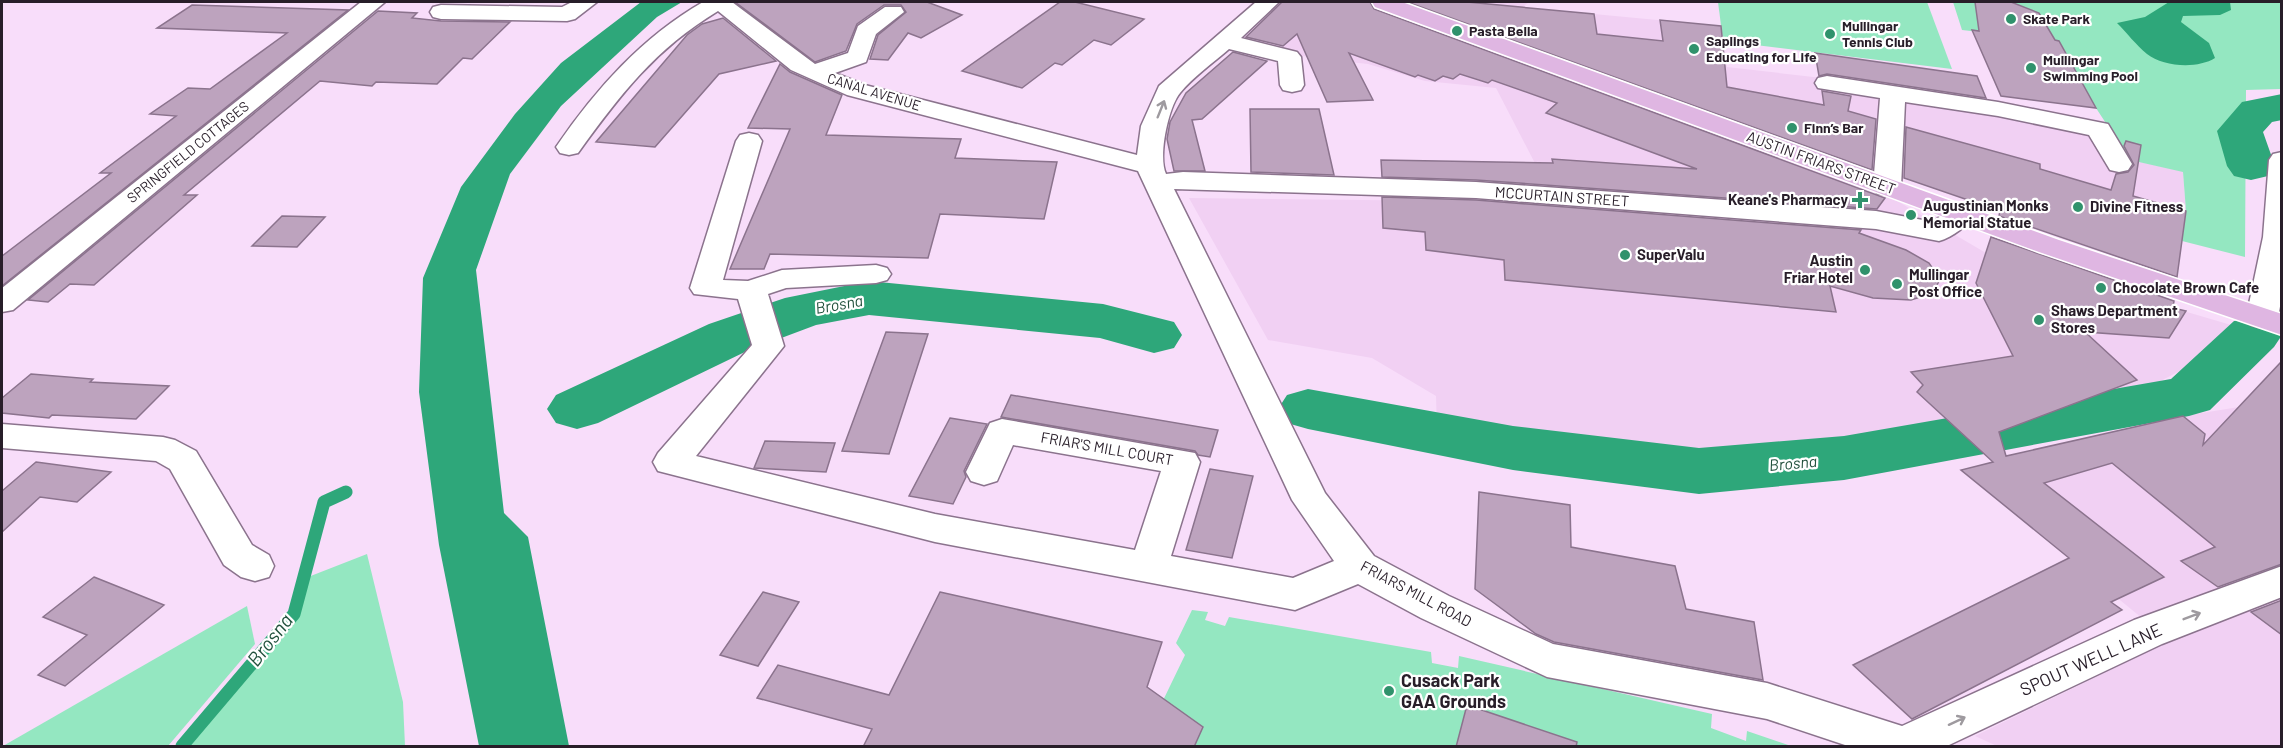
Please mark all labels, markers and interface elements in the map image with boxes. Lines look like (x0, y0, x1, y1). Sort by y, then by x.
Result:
place label: Skate Park (2023, 10, 2090, 27)
marker: Skate Park (2004, 12, 2018, 26)
place label: Mullingar Tennis Club (1842, 17, 1913, 50)
place label: Pasta Bella (1469, 22, 1538, 39)
marker: Pasta Bella (1450, 24, 1464, 38)
marker: Mullingar Tennis Club (1823, 27, 1837, 41)
place label: Saplings Educating for Life (1706, 32, 1817, 65)
marker: Saplings Educating for Life (1687, 42, 1701, 56)
place label: Mullingar Swimming Pool (2043, 51, 2138, 84)
marker: Mullingar Swimming Pool (2024, 61, 2038, 75)
street label: CANAL AVENUE (825, 69, 923, 114)
street label: SPRINGFIELD COTTAGES (123, 97, 252, 206)
one-way arrow (1156, 100, 1167, 119)
place label: Finn’s Bar (1804, 119, 1864, 136)
marker: Finn’s Bar (1785, 121, 1799, 135)
street label: AUSTIN FRIARS STREET (1744, 127, 1898, 197)
street label: MCCURTAIN STREET (1494, 182, 1630, 210)
place label: Keane's Pharmacy (1728, 190, 1848, 208)
marker: Keane's Pharmacy (1853, 193, 1867, 207)
place label: Augustinian Monks Memorial Statue (1923, 196, 2049, 231)
place label: Divine Fitness (2090, 197, 2184, 215)
marker: Divine Fitness (2071, 200, 2085, 214)
marker: Augustinian Monks Memorial Statue (1904, 208, 1918, 222)
place label: SuperValu (1637, 245, 1705, 263)
marker: SuperValu (1618, 248, 1632, 262)
place label: Austin Friar Hotel (1784, 251, 1853, 286)
marker: Austin Friar Hotel (1858, 263, 1872, 277)
place label: Mullingar Post Office (1909, 265, 1982, 300)
marker: Mullingar Post Office (1890, 277, 1904, 291)
place label: Chocolate Brown Cafe (2113, 278, 2259, 296)
marker: Chocolate Brown Cafe (2094, 281, 2108, 295)
water label: Brosna (814, 290, 864, 317)
place label: Shaws Department Stores (2051, 301, 2178, 336)
marker: Shaws Department Stores (2032, 313, 2046, 327)
street label: FRIAR'S MILL COURT (1040, 428, 1175, 469)
water label: Brosna (1768, 451, 1818, 474)
street label: FRIARS MILL ROAD (1358, 556, 1475, 630)
water label: Brosna (241, 608, 297, 670)
one-way arrow (2182, 609, 2201, 620)
street label: SPOUT WELL LANE (2016, 618, 2165, 700)
place label: Cusack Park GAA Grounds (1401, 669, 1506, 712)
marker: Cusack Park GAA Grounds (1382, 684, 1396, 698)
one-way arrow (1947, 715, 1965, 727)

